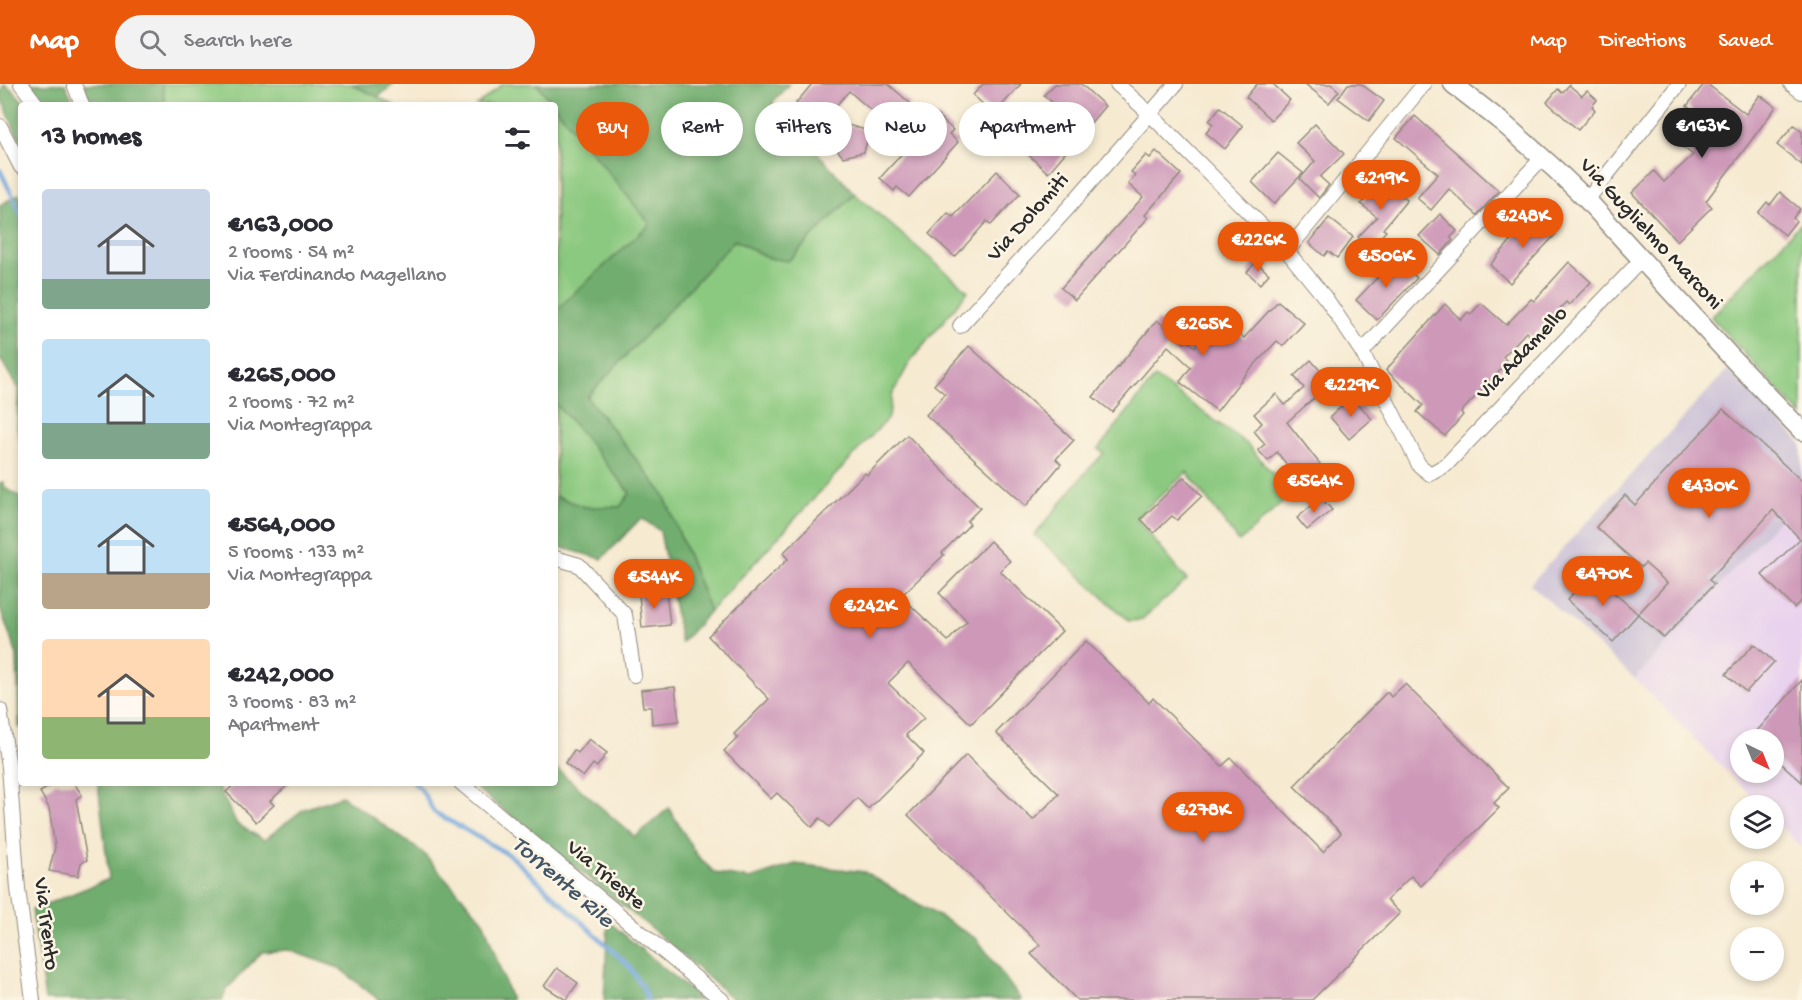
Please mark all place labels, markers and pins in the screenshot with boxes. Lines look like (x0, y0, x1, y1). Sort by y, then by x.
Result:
pin: €163K (1660, 108, 1744, 159)
pin: €219K (1339, 160, 1423, 211)
pin: €248K (1481, 198, 1565, 249)
pin: €226K (1216, 222, 1300, 273)
pin: €506K (1344, 238, 1428, 289)
pin: €265K (1161, 306, 1245, 357)
pin: €229K (1309, 367, 1393, 418)
pin: €564K (1272, 463, 1356, 514)
pin: €430K (1667, 468, 1751, 519)
pin: €470K (1561, 556, 1645, 607)
pin: €544K (612, 559, 696, 610)
pin: €242K (828, 588, 912, 639)
pin: €278K (1161, 792, 1245, 843)

